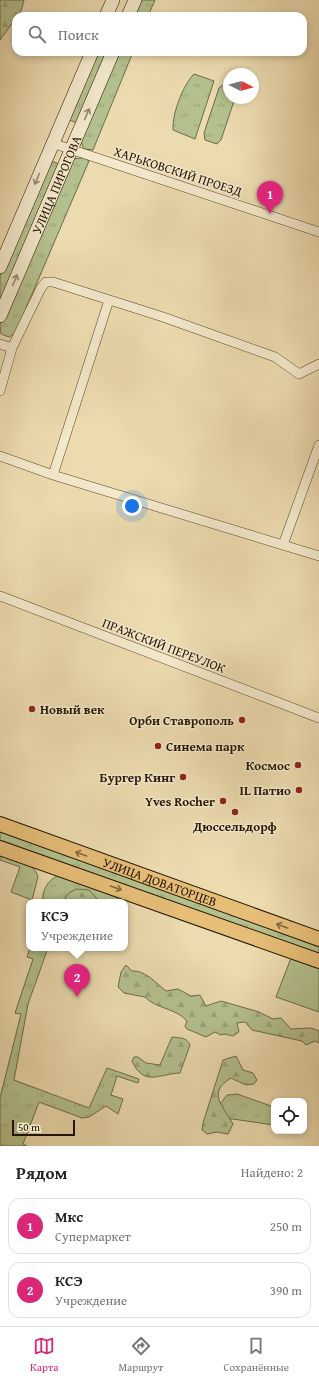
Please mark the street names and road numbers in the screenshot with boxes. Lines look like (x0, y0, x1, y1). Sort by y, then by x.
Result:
street label: УЛИЦА ПИРОГОВА (27, 132, 86, 237)
street label: ХАРЬКОВСКИЙ ПРОЕЗД (111, 142, 244, 201)
street label: ПРАЖСКИЙ ПЕРЕУЛОК (99, 613, 228, 678)
street label: УЛИЦА ДОВАТОРЦЕВ (100, 853, 219, 911)

